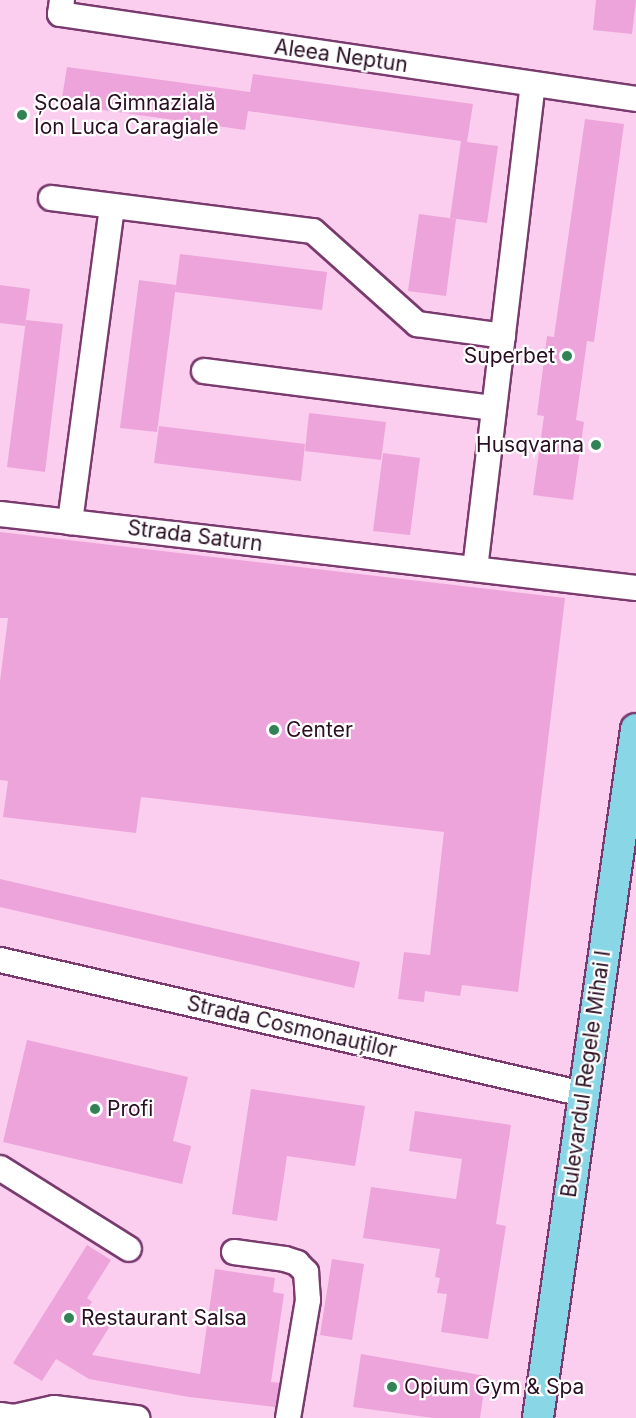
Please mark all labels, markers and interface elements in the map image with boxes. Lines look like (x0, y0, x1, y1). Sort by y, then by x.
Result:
street label: Aleea Neptun (273, 34, 409, 78)
place label: Școala Gimnazială Ion Luca Caragiale (34, 90, 219, 140)
marker: Școala Gimnazială Ion Luca Caragiale (15, 108, 29, 122)
place label: Superbet (464, 343, 555, 369)
marker: Superbet (560, 349, 574, 363)
place label: Husqvarna (476, 432, 584, 458)
marker: Husqvarna (589, 438, 603, 452)
street label: Strada Saturn (126, 515, 264, 557)
place label: Center (286, 717, 353, 743)
marker: Center (267, 723, 281, 737)
street label: Bulevardul Regele Mihai I (556, 949, 616, 1199)
street label: Strada Cosmonauților (185, 991, 399, 1063)
place label: Profi (107, 1096, 153, 1122)
marker: Profi (88, 1102, 102, 1116)
place label: Restaurant Salsa (81, 1305, 247, 1331)
marker: Restaurant Salsa (62, 1311, 76, 1325)
place label: Opium Gym & Spa (404, 1374, 584, 1400)
marker: Opium Gym & Spa (385, 1380, 399, 1394)

